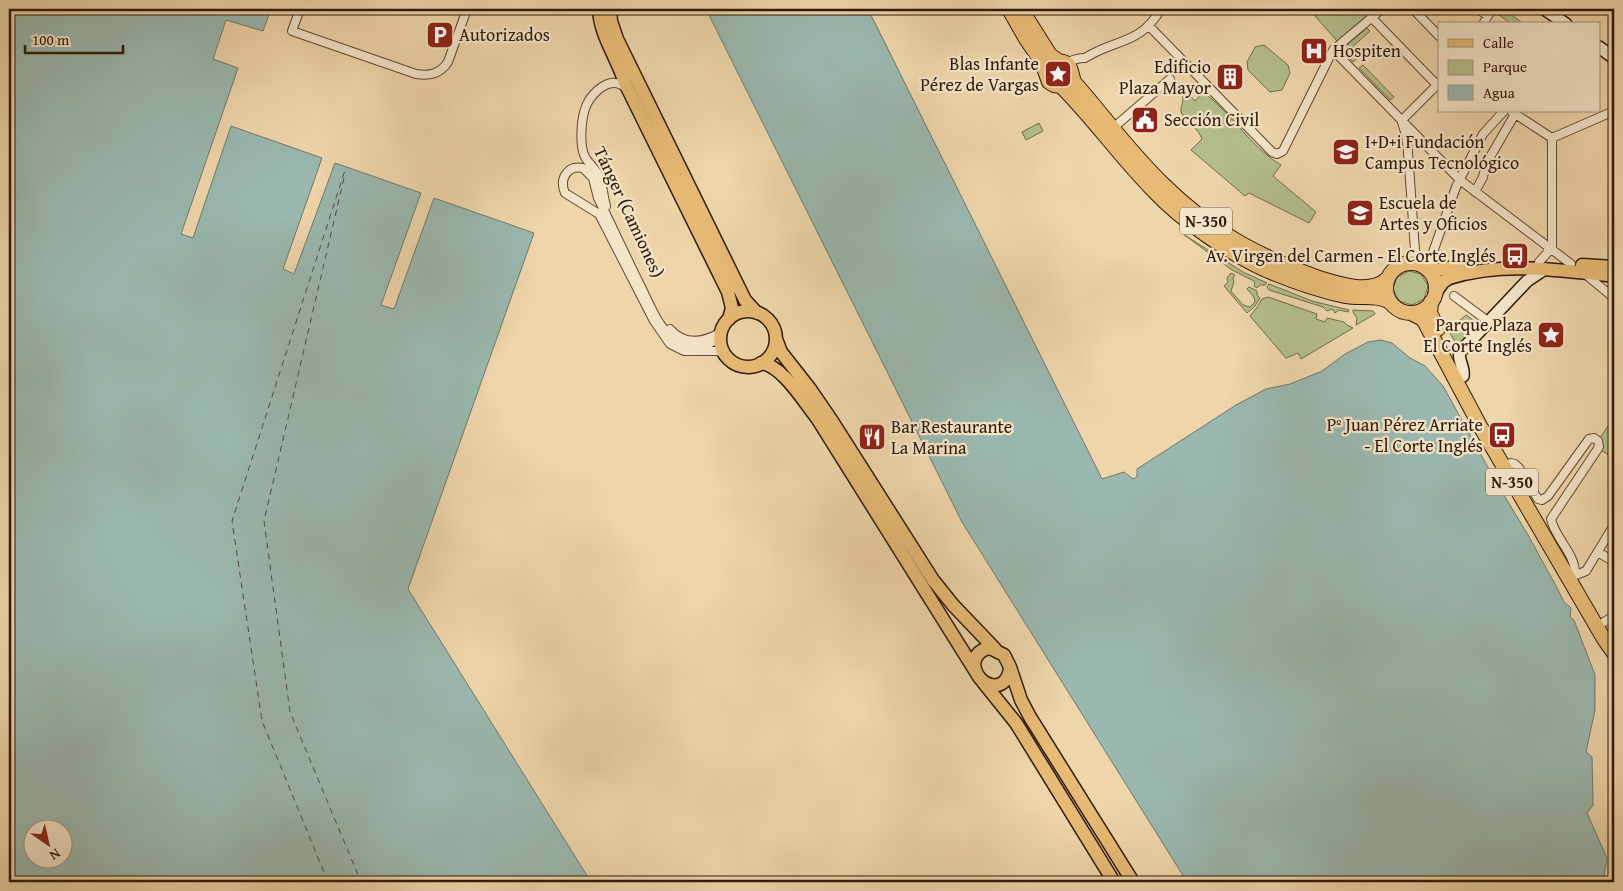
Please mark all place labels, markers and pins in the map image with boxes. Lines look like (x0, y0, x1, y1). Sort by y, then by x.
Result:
parking icon: Autorizados (425, 20, 455, 50)
place label: Autorizados (459, 21, 550, 48)
hospital icon: Hospiten (1299, 36, 1329, 66)
place label: Hospiten (1333, 37, 1401, 64)
place label: Blas Infante Pérez de Vargas (920, 50, 1039, 98)
place label: Edificio Plaza Mayor (1119, 53, 1212, 101)
place icon: Blas Infante Pérez de Vargas (1043, 59, 1073, 89)
building icon: Edificio Plaza Mayor (1215, 62, 1245, 92)
public building icon: Sección Civil (1130, 105, 1160, 135)
place label: Sección Civil (1164, 106, 1259, 133)
place label: I+D+i Fundación Campus Tecnológico (1365, 128, 1519, 176)
school or university icon: I+D+i Fundación Campus Tecnológico (1331, 137, 1361, 167)
place label: Escuela de Artes y Oficios (1379, 189, 1487, 237)
school or university icon: Escuela de Artes y Oficios (1345, 198, 1375, 228)
bus stop icon: Av. Virgen del Carmen - El Corte Inglés (1500, 241, 1530, 271)
place label: Av. Virgen del Carmen - El Corte Inglés (1206, 242, 1496, 269)
place label: Parque Plaza El Corte Inglés (1423, 311, 1532, 359)
place icon: Parque Plaza El Corte Inglés (1536, 320, 1566, 350)
place label: Pº Juan Pérez Arriate - El Corte Inglés (1327, 411, 1483, 459)
place label: Bar Restaurante La Marina (891, 413, 1012, 461)
bus stop icon: Pº Juan Pérez Arriate - El Corte Inglés (1487, 420, 1517, 450)
restaurant icon: Bar Restaurante La Marina (857, 422, 887, 452)

